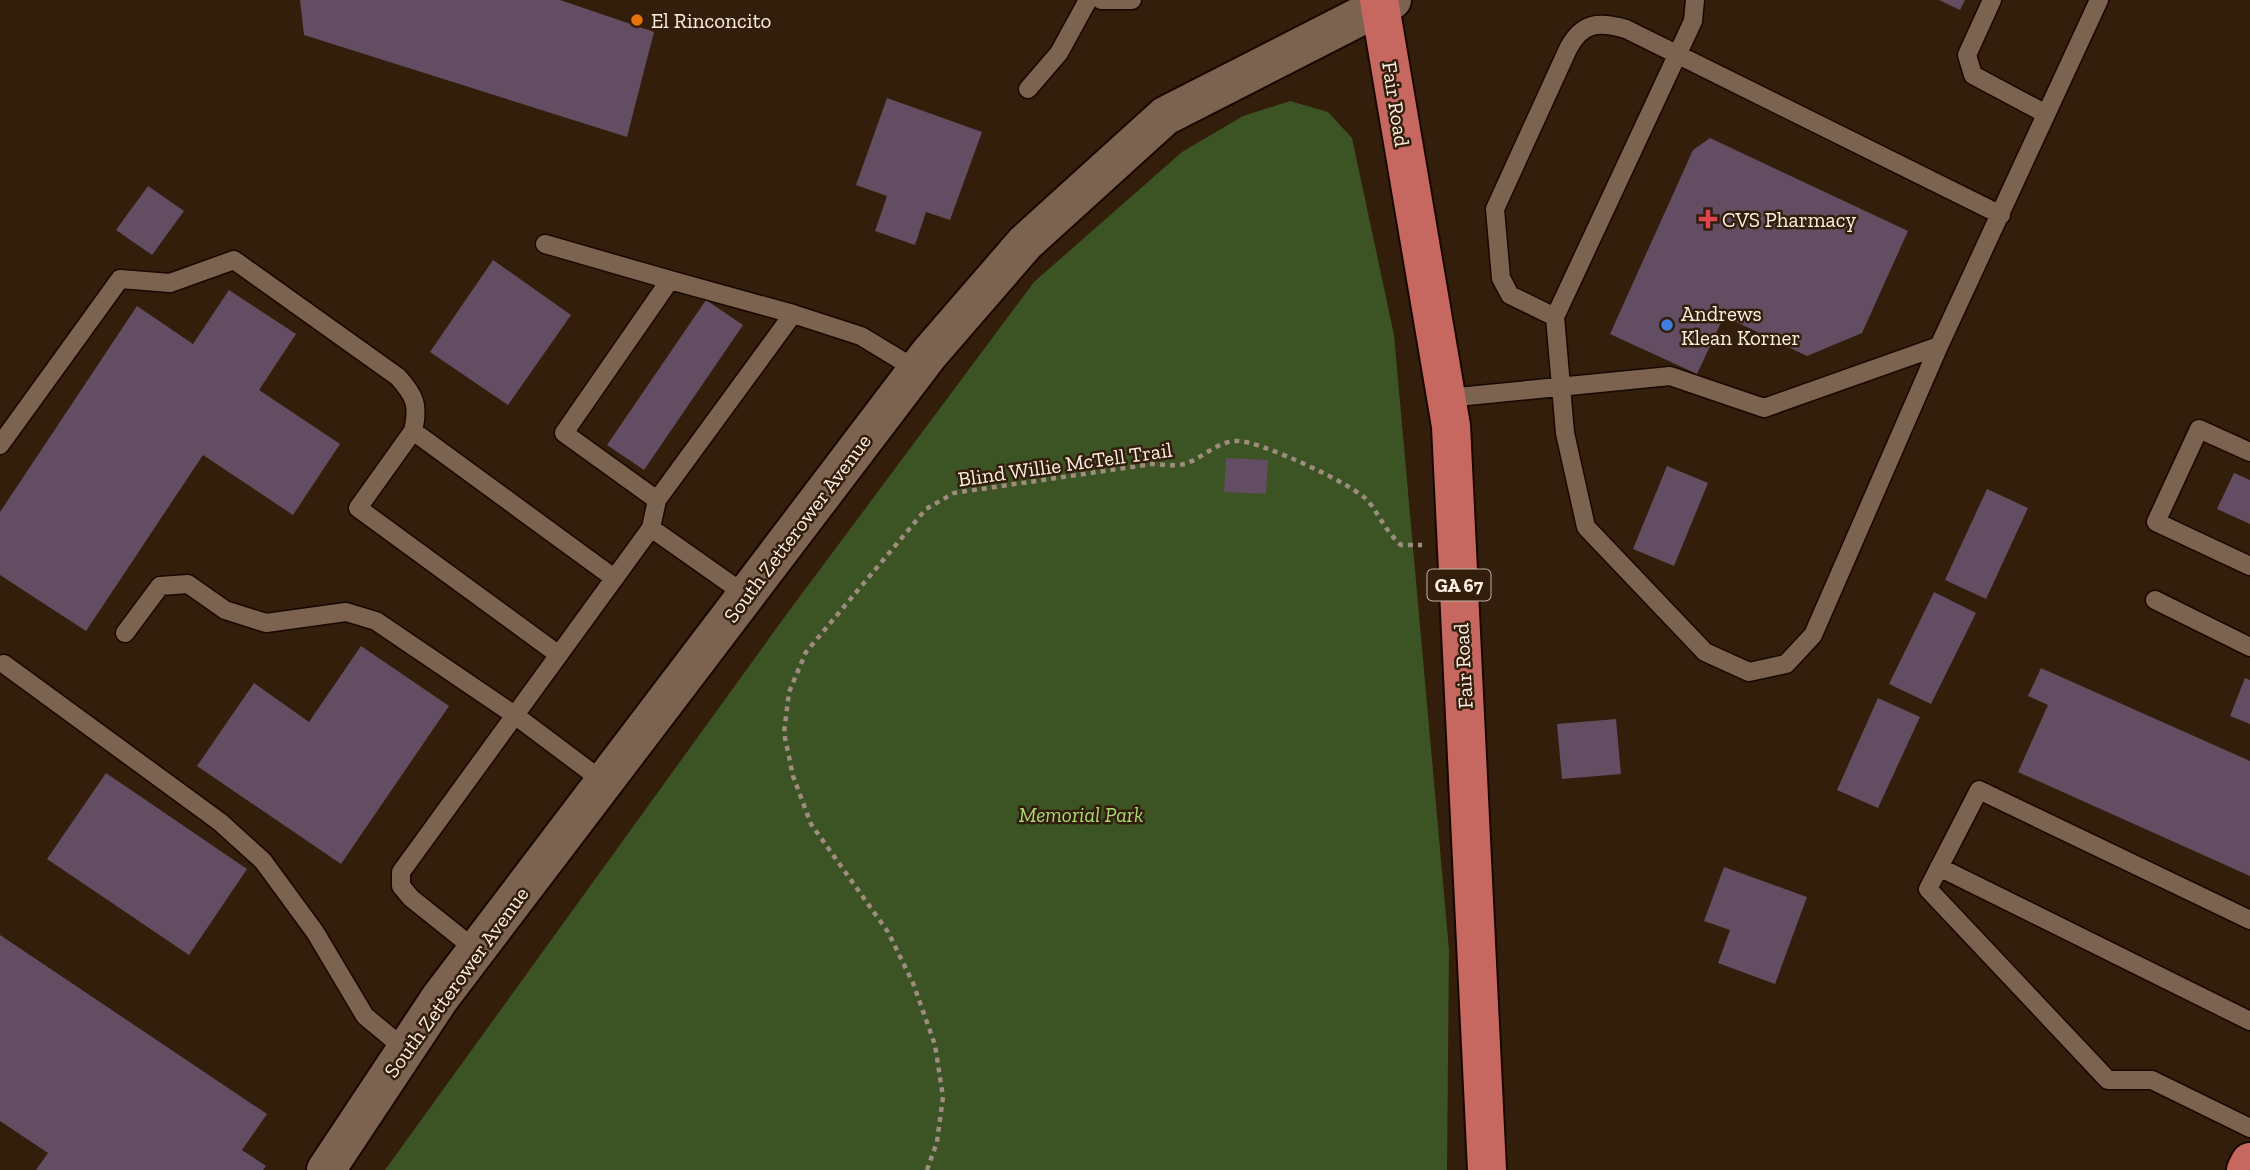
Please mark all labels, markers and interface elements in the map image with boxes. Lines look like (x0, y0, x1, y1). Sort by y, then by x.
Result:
place label: El Rinconcito (651, 8, 771, 33)
marker: El Rinconcito (629, 12, 645, 28)
street label: Fair Road (1377, 60, 1415, 149)
place label: CVS Pharmacy (1722, 207, 1856, 232)
marker: CVS Pharmacy (1700, 211, 1716, 227)
place label: Andrews Klean Korner (1681, 301, 1800, 350)
marker: Andrews Klean Korner (1659, 317, 1675, 333)
street label: South Zetterower Avenue (718, 429, 876, 627)
street label: Blind Willie McTell Trail (956, 437, 1174, 491)
road number: GA 67 (1428, 570, 1490, 600)
street label: Fair Road (1448, 622, 1478, 710)
park label: Memorial Park (1019, 802, 1143, 827)
street label: South Zetterower Avenue (378, 882, 534, 1082)

